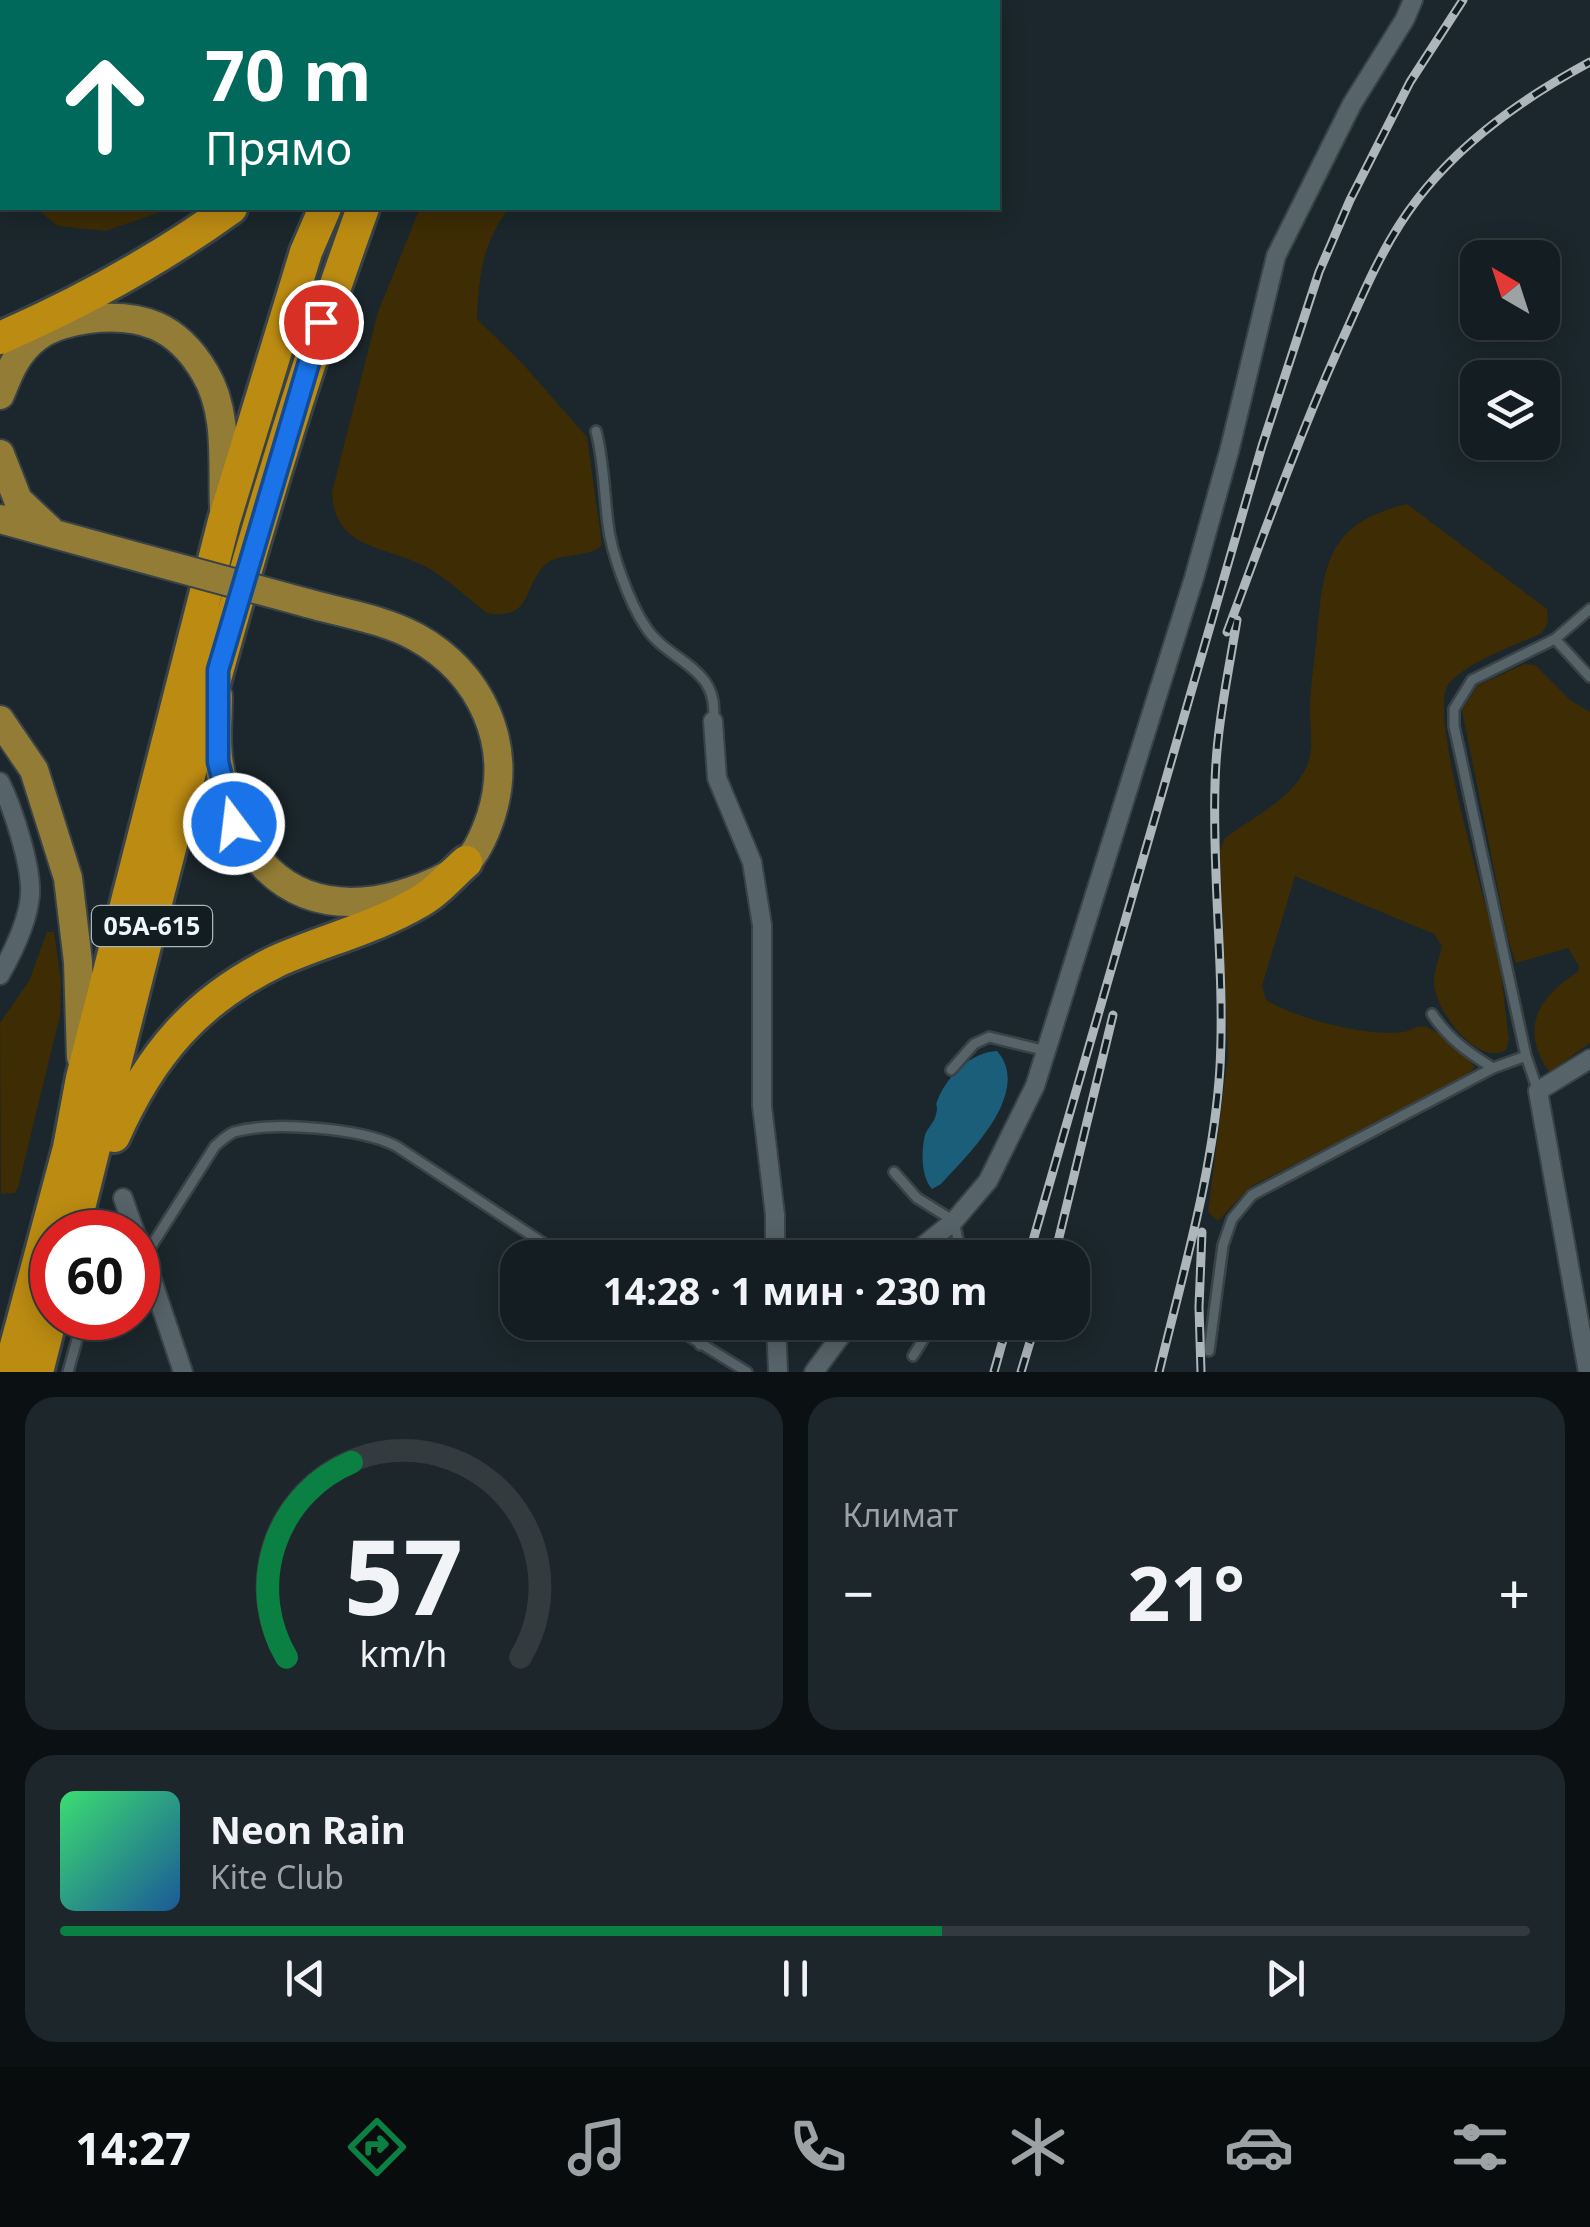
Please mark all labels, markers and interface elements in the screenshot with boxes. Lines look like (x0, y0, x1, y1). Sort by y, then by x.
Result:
text: 70 m (205, 26, 372, 122)
icon: ahead (40, 40, 170, 170)
text: Прямо (205, 117, 352, 178)
north arrow (1460, 240, 1560, 340)
map controls (1460, 240, 1560, 460)
pin (279, 280, 364, 365)
icon: arrive (294, 295, 349, 350)
button: layers (1460, 360, 1560, 460)
position arrow (182, 772, 286, 876)
road number: 05А-615 (92, 906, 212, 946)
speed limit sign: 60 (30, 1210, 160, 1340)
text: 14:28 · 1 мин · 230 m (603, 1264, 987, 1316)
text: Климат (843, 1493, 958, 1536)
text: 57 (344, 1504, 463, 1645)
text: 21° (1127, 1541, 1245, 1643)
text: − (843, 1555, 874, 1630)
text: + (1499, 1555, 1530, 1630)
text: km/h (360, 1629, 448, 1677)
text: Neon Rain (210, 1803, 406, 1855)
text: Kite Club (210, 1855, 344, 1898)
icon: previous (278, 1951, 333, 2006)
icon: pause (768, 1951, 823, 2006)
icon: next (1258, 1951, 1313, 2006)
icon: directions (342, 2112, 412, 2182)
icon: music (562, 2112, 632, 2182)
icon: phone (783, 2112, 853, 2182)
icon: climate (1003, 2112, 1073, 2182)
icon: car (1224, 2112, 1294, 2182)
icon: filters (1445, 2112, 1515, 2182)
text: 14:27 (75, 2117, 191, 2178)

